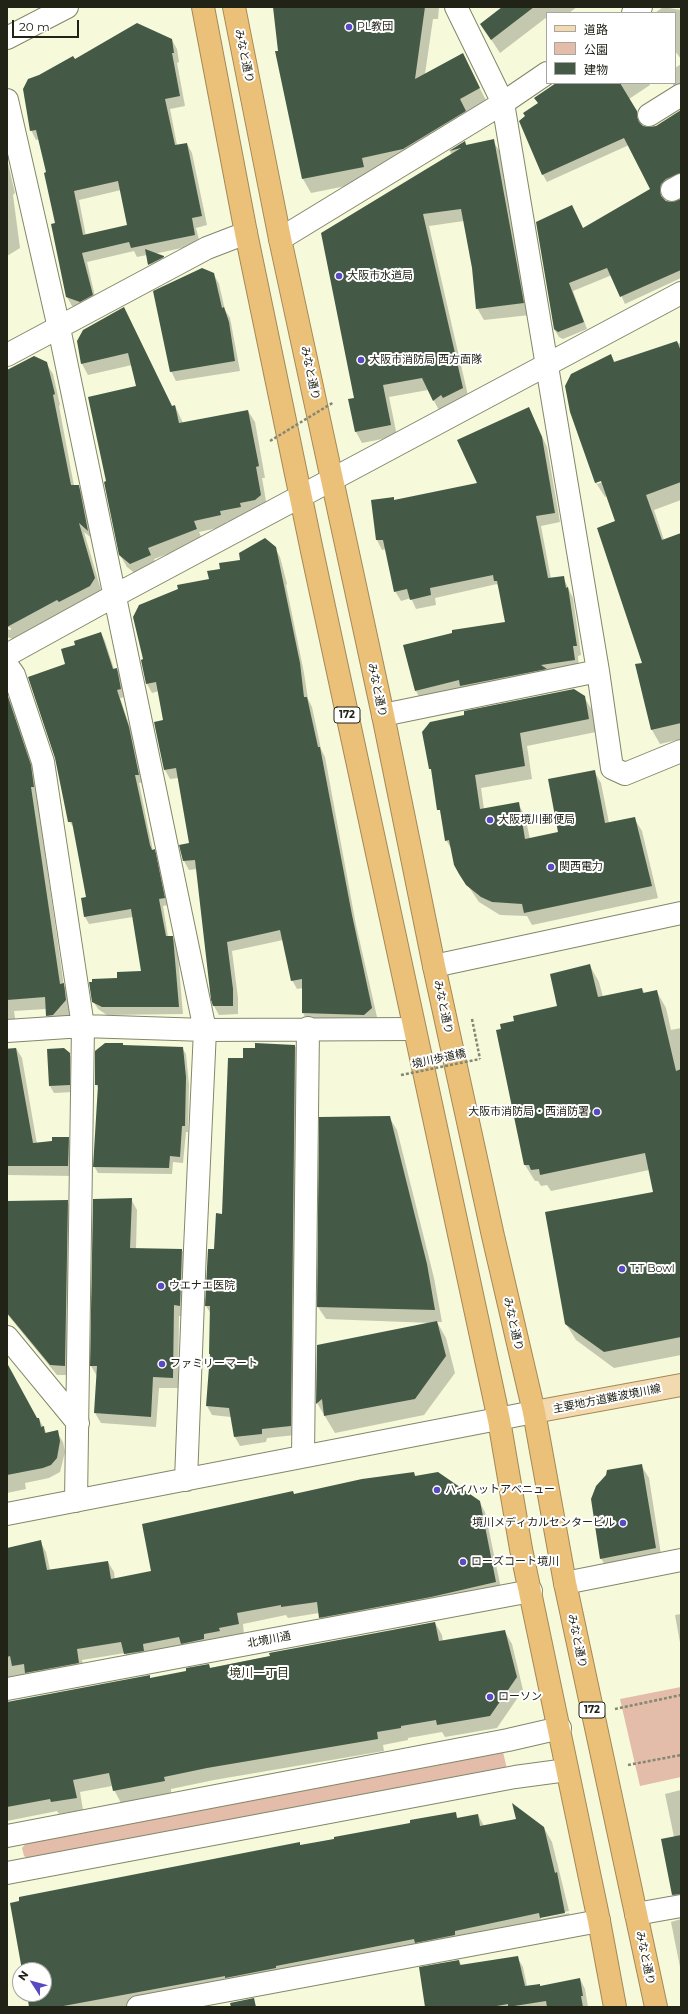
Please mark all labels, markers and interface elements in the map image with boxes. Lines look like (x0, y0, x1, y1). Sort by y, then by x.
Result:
scale bar (14, 12, 81, 38)
legend (546, 12, 676, 84)
text: 20 m (19, 19, 50, 34)
place label: PL教団 (357, 20, 393, 34)
marker: PL教団 (344, 22, 354, 32)
text: 道路 (584, 22, 608, 37)
street label: みなと通り (232, 28, 256, 84)
text: 公園 (584, 42, 608, 57)
text: 建物 (584, 62, 608, 77)
place label: 大阪市水道局 (347, 269, 413, 283)
marker: 大阪市水道局 (334, 271, 344, 281)
street label: みなと通り (298, 345, 322, 401)
place label: 大阪市消防局 西方面隊 (369, 353, 482, 367)
marker: 大阪市消防局 西方面隊 (356, 355, 366, 365)
street label: みなと通り (365, 662, 389, 718)
road number: 172 (334, 707, 360, 723)
place label: 大阪境川郵便局 (498, 813, 575, 827)
marker: 大阪境川郵便局 (485, 815, 495, 825)
place label: 関西電力 (559, 860, 603, 874)
marker: 関西電力 (546, 862, 556, 872)
street label: みなと通り (431, 979, 455, 1035)
street label: 境川歩道橋 (411, 1047, 467, 1071)
place label: 大阪市消防局・西消防署 (468, 1105, 589, 1119)
marker: 大阪市消防局・西消防署 (592, 1107, 602, 1117)
place label: T.T Bowl (630, 1262, 675, 1276)
marker: T.T Bowl (617, 1264, 627, 1274)
place label: ウエナエ医院 (169, 1279, 235, 1293)
marker: ウエナエ医院 (156, 1281, 166, 1291)
street label: みなと通り (500, 1296, 526, 1352)
place label: ファミリーマート (170, 1357, 258, 1371)
marker: ファミリーマート (157, 1359, 167, 1369)
street label: 主要地方道難波境川線 (552, 1382, 662, 1416)
place label: ハイハットアベニュー (445, 1483, 555, 1497)
marker: ハイハットアベニュー (432, 1485, 442, 1495)
place label: 境川メディカルセンタービル (472, 1516, 615, 1530)
marker: 境川メディカルセンタービル (618, 1518, 628, 1528)
place label: ローズコート境川 (471, 1555, 559, 1569)
marker: ローズコート境川 (458, 1557, 468, 1567)
street label: みなと通り (565, 1613, 589, 1669)
street label: 北境川通 (246, 1629, 292, 1651)
district label: 境川一丁目 (229, 1666, 289, 1680)
place label: ローソン (498, 1690, 542, 1704)
marker: ローソン (485, 1692, 495, 1702)
road number: 172 (579, 1702, 605, 1718)
street label: みなと通り (633, 1930, 657, 1986)
north arrow (12, 1962, 52, 2002)
text: N (15, 1968, 31, 1983)

